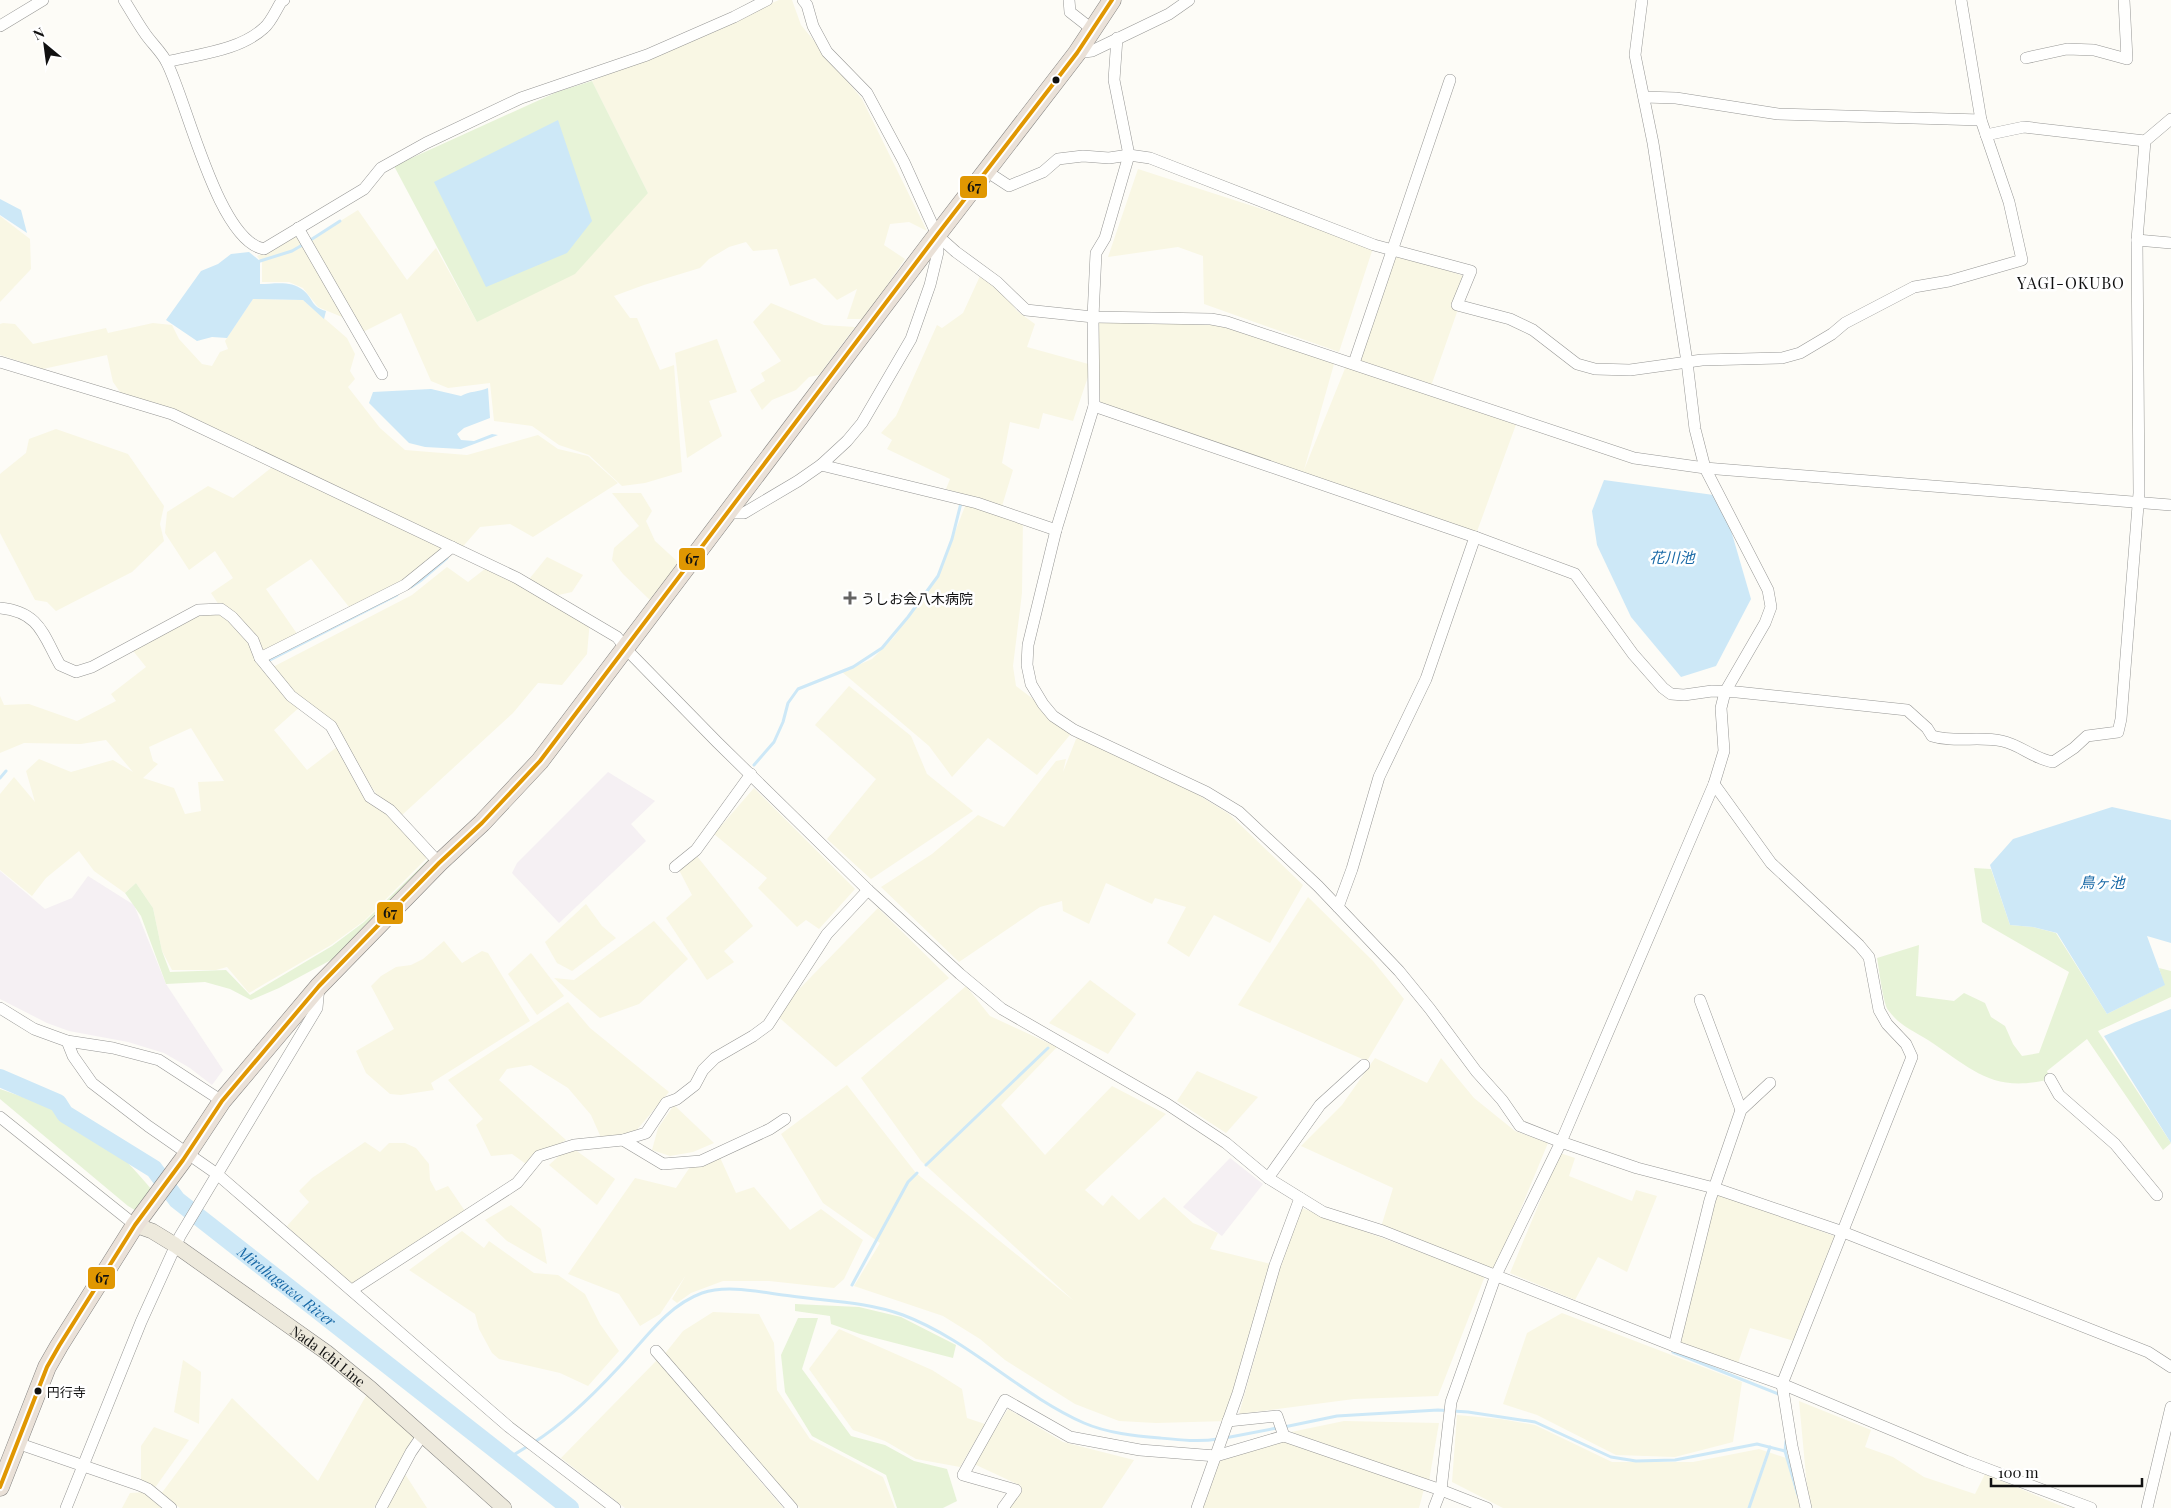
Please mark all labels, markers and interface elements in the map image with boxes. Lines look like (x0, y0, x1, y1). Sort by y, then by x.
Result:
north arrow (20, 20, 70, 70)
text: N (29, 22, 47, 44)
unlabelled marker (1051, 75, 1061, 85)
line badge: 67 (959, 175, 988, 199)
text: 67 (967, 177, 982, 196)
district label: YAGI-OKUBO (2016, 272, 2125, 293)
line badge: 67 (678, 547, 706, 571)
water label: 花川池 (1649, 547, 1696, 567)
text: 67 (685, 549, 700, 568)
place label: うしお会八木病院 (861, 589, 973, 608)
marker: うしお会八木病院 (843, 591, 857, 605)
water label: 鳥ヶ池 (2079, 872, 2126, 892)
line badge: 67 (376, 901, 404, 925)
text: 67 (383, 903, 398, 922)
water label: Mirahagawa River (233, 1241, 340, 1331)
line badge: 67 (87, 1266, 116, 1290)
text: 67 (95, 1268, 110, 1287)
street label: Nada Ichi Line (287, 1321, 370, 1390)
place label: 円行寺 (47, 1383, 86, 1400)
marker: 円行寺 (33, 1386, 43, 1396)
scale bar (1991, 1456, 2142, 1488)
text: 100 m (1998, 1462, 2039, 1482)

